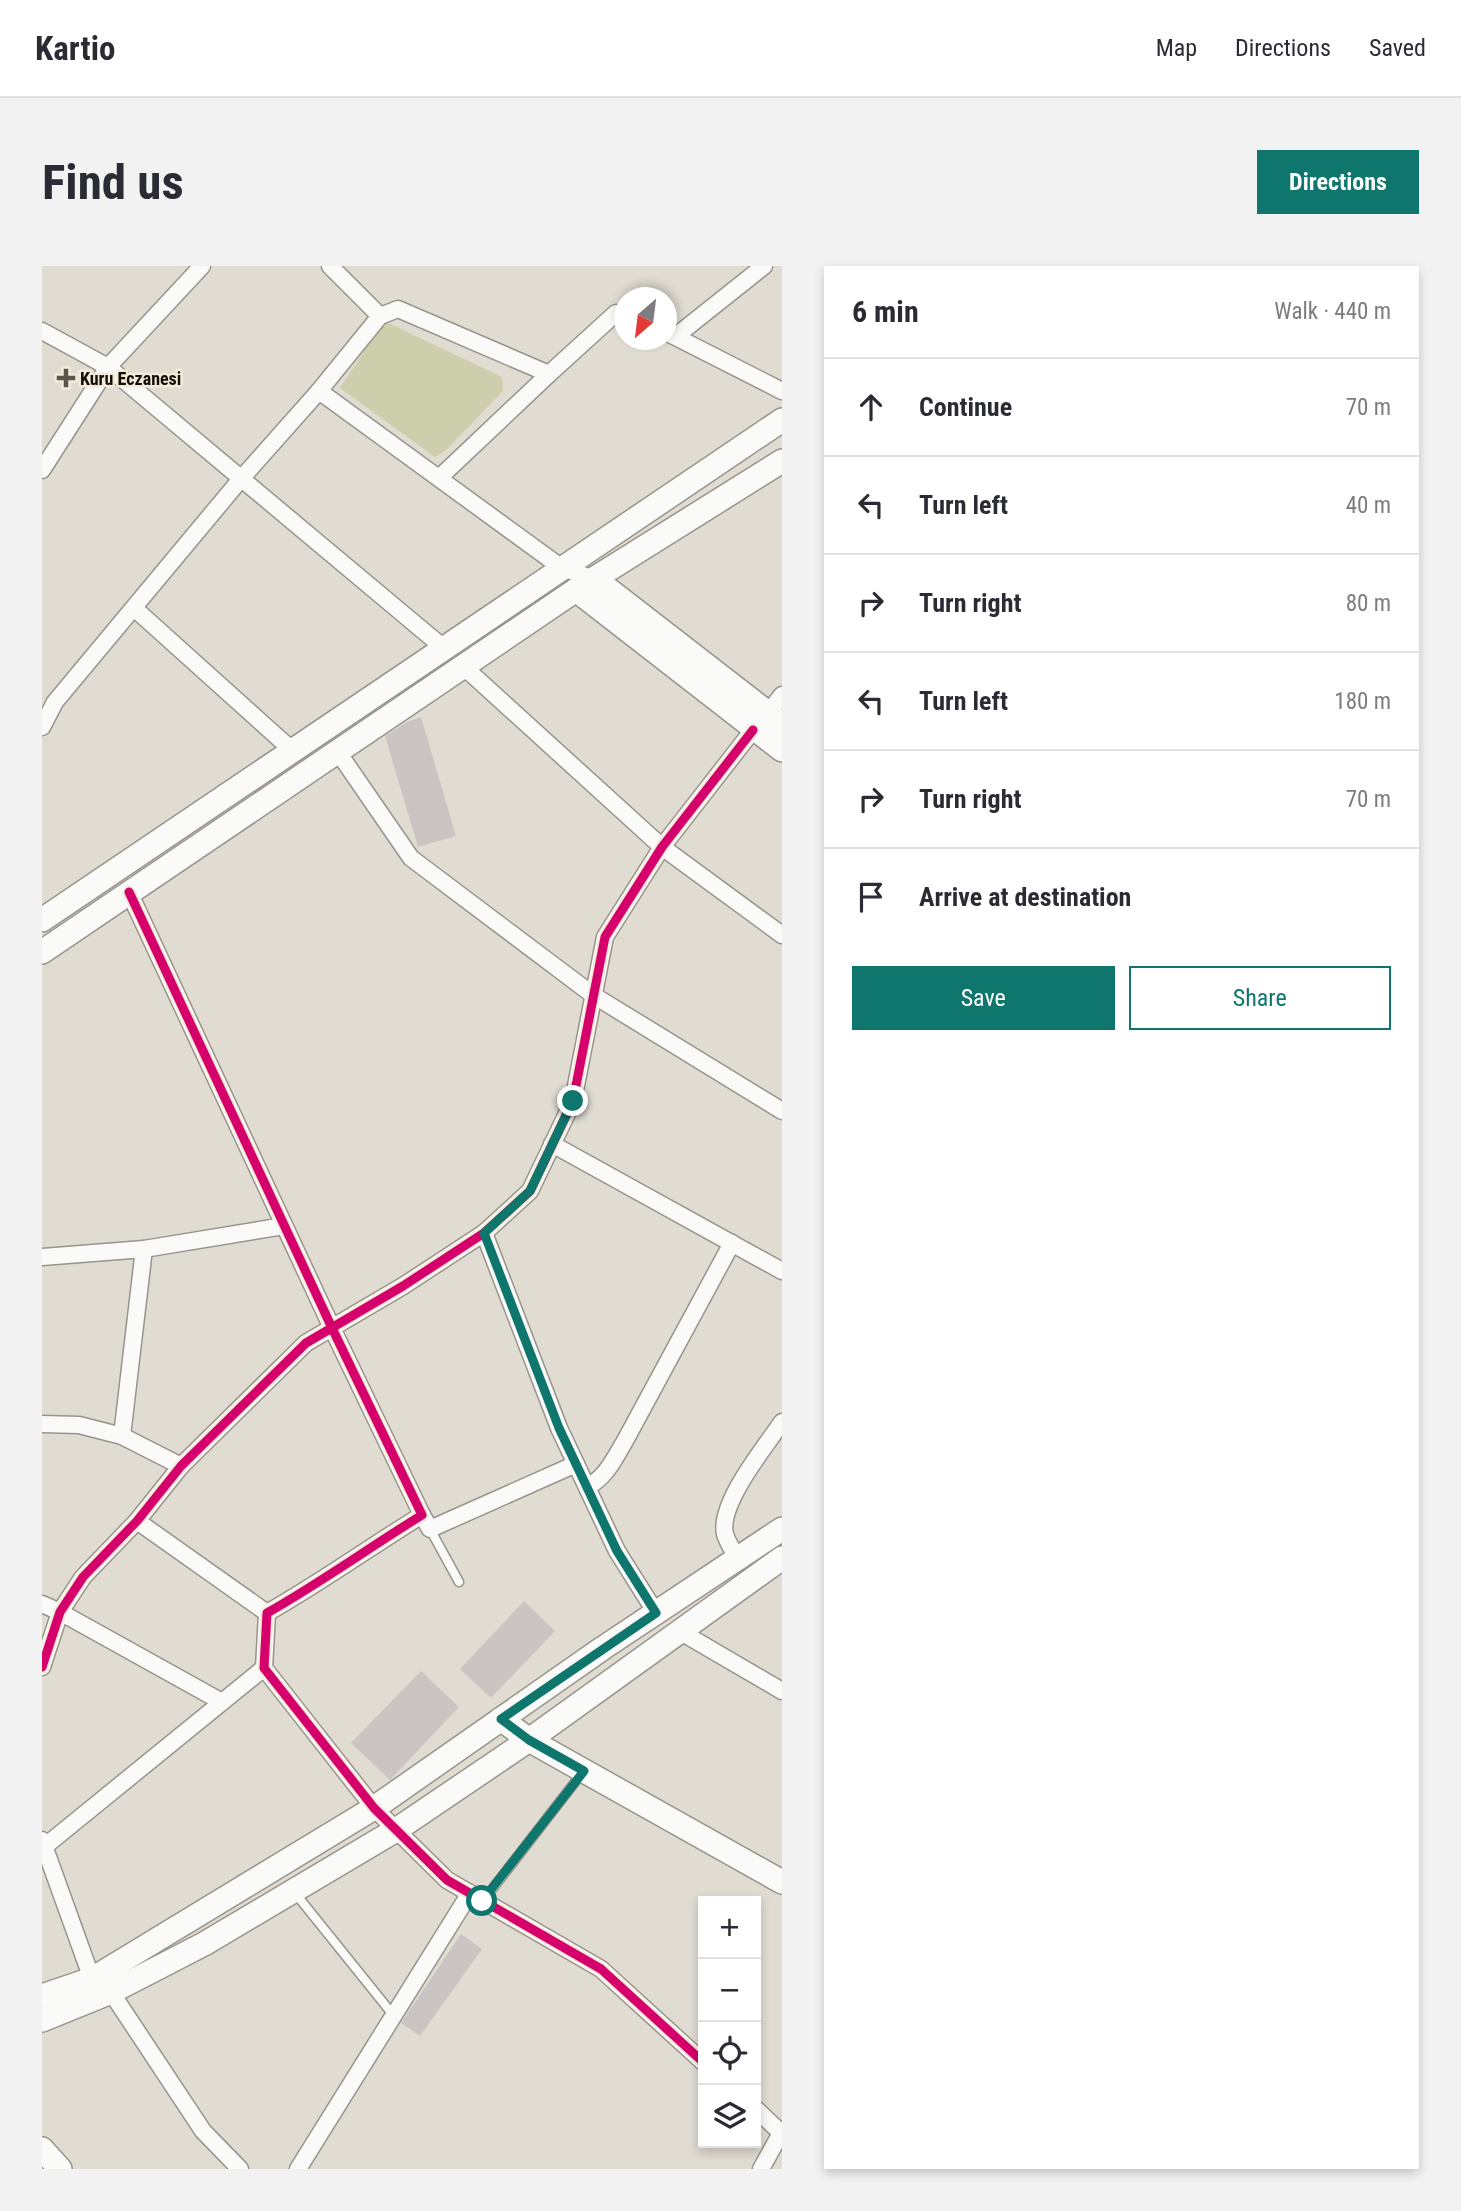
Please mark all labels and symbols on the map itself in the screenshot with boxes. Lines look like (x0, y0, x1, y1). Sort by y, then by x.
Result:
north arrow (614, 287, 677, 350)
place label: Kuru Eczanesi (80, 368, 181, 389)
marker: Kuru Eczanesi (58, 370, 74, 386)
route end (557, 1085, 588, 1116)
route start (466, 1885, 497, 1916)

